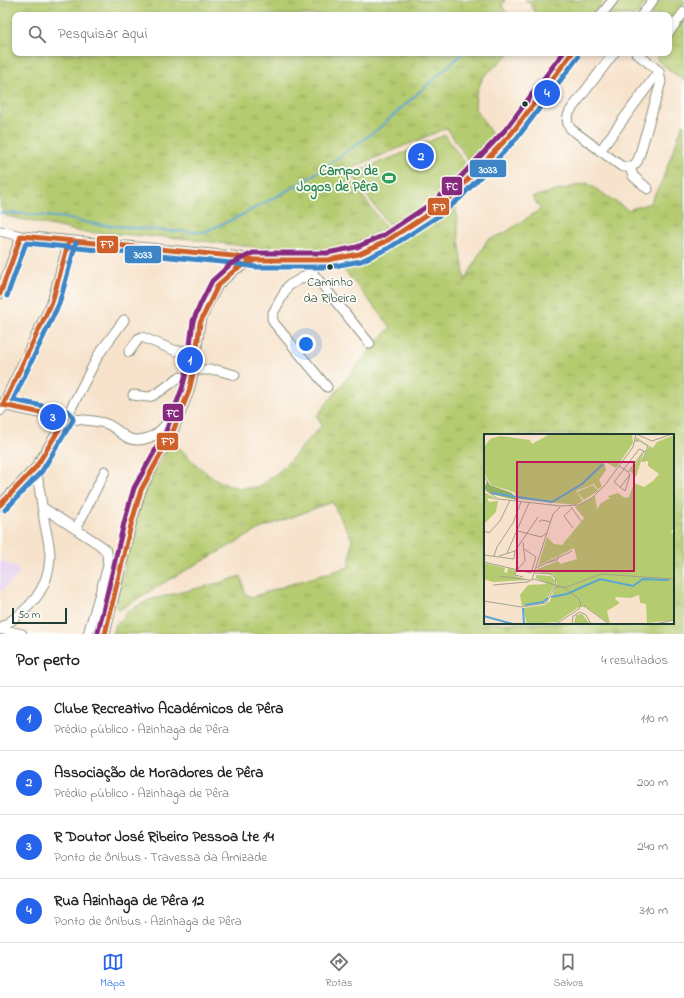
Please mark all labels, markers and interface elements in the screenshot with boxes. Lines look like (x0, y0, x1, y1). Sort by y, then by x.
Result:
search box (12, 12, 672, 56)
icon: search (26, 23, 48, 45)
text: Pesquisar aqui (58, 23, 147, 45)
pin: 4 (534, 78, 560, 108)
unlabelled marker (520, 99, 530, 109)
pin: 2 (408, 141, 434, 171)
line badge: 3033 (469, 159, 507, 178)
place label: Campo de Jogos de Pêra (297, 161, 379, 200)
text: 3033 (478, 162, 498, 178)
sports icon: Campo de Jogos de Pêra (381, 170, 397, 186)
line badge: FC (441, 176, 463, 196)
text: FC (445, 179, 458, 195)
line badge: FP (427, 197, 450, 216)
text: FP (432, 200, 446, 216)
line badge: FP (96, 235, 119, 254)
text: FP (100, 237, 114, 253)
line badge: 3033 (124, 245, 162, 264)
text: 3033 (133, 247, 153, 263)
marker: Caminho da Ribeira (325, 262, 335, 272)
place label: Caminho da Ribeira (303, 273, 357, 308)
your location (296, 334, 316, 354)
pin: 1 (177, 345, 203, 375)
pin: 3 (40, 402, 66, 432)
line badge: FC (162, 403, 184, 422)
text: FC (166, 406, 179, 422)
line badge: FP (156, 432, 179, 451)
text: FP (161, 434, 175, 450)
inset map (484, 434, 674, 624)
scale bar (12, 606, 67, 625)
text: 50 m (18, 607, 40, 623)
text: Por perto (16, 648, 80, 673)
text: 4 resultados (601, 651, 668, 670)
text: Clube Recreativo Académicos de Pêra (54, 698, 283, 720)
text: 1 (27, 709, 31, 728)
text: 110 m (641, 709, 668, 728)
text: Prédio público · Azinhaga de Pêra (54, 720, 229, 739)
text: Associação de Moradores de Pêra (54, 762, 263, 784)
text: 2 (26, 773, 32, 792)
text: 200 m (637, 773, 668, 792)
text: Prédio público · Azinhaga de Pêra (54, 784, 229, 803)
text: R Doutor José Ribeiro Pessoa Lte 14 (54, 826, 274, 848)
text: 3 (26, 837, 32, 856)
text: 240 m (637, 837, 668, 856)
text: Ponto de ônibus · Travessa da Amizade (54, 848, 267, 867)
text: Rua Azinhaga de Pêra 12 (54, 890, 204, 912)
text: 4 (26, 901, 32, 920)
text: 310 m (640, 901, 668, 920)
text: Ponto de ônibus · Azinhaga de Pêra (54, 912, 242, 931)
tab: Mapa (100, 951, 125, 991)
tab: Rotas (326, 951, 353, 991)
tab: Salvos (553, 951, 584, 991)

